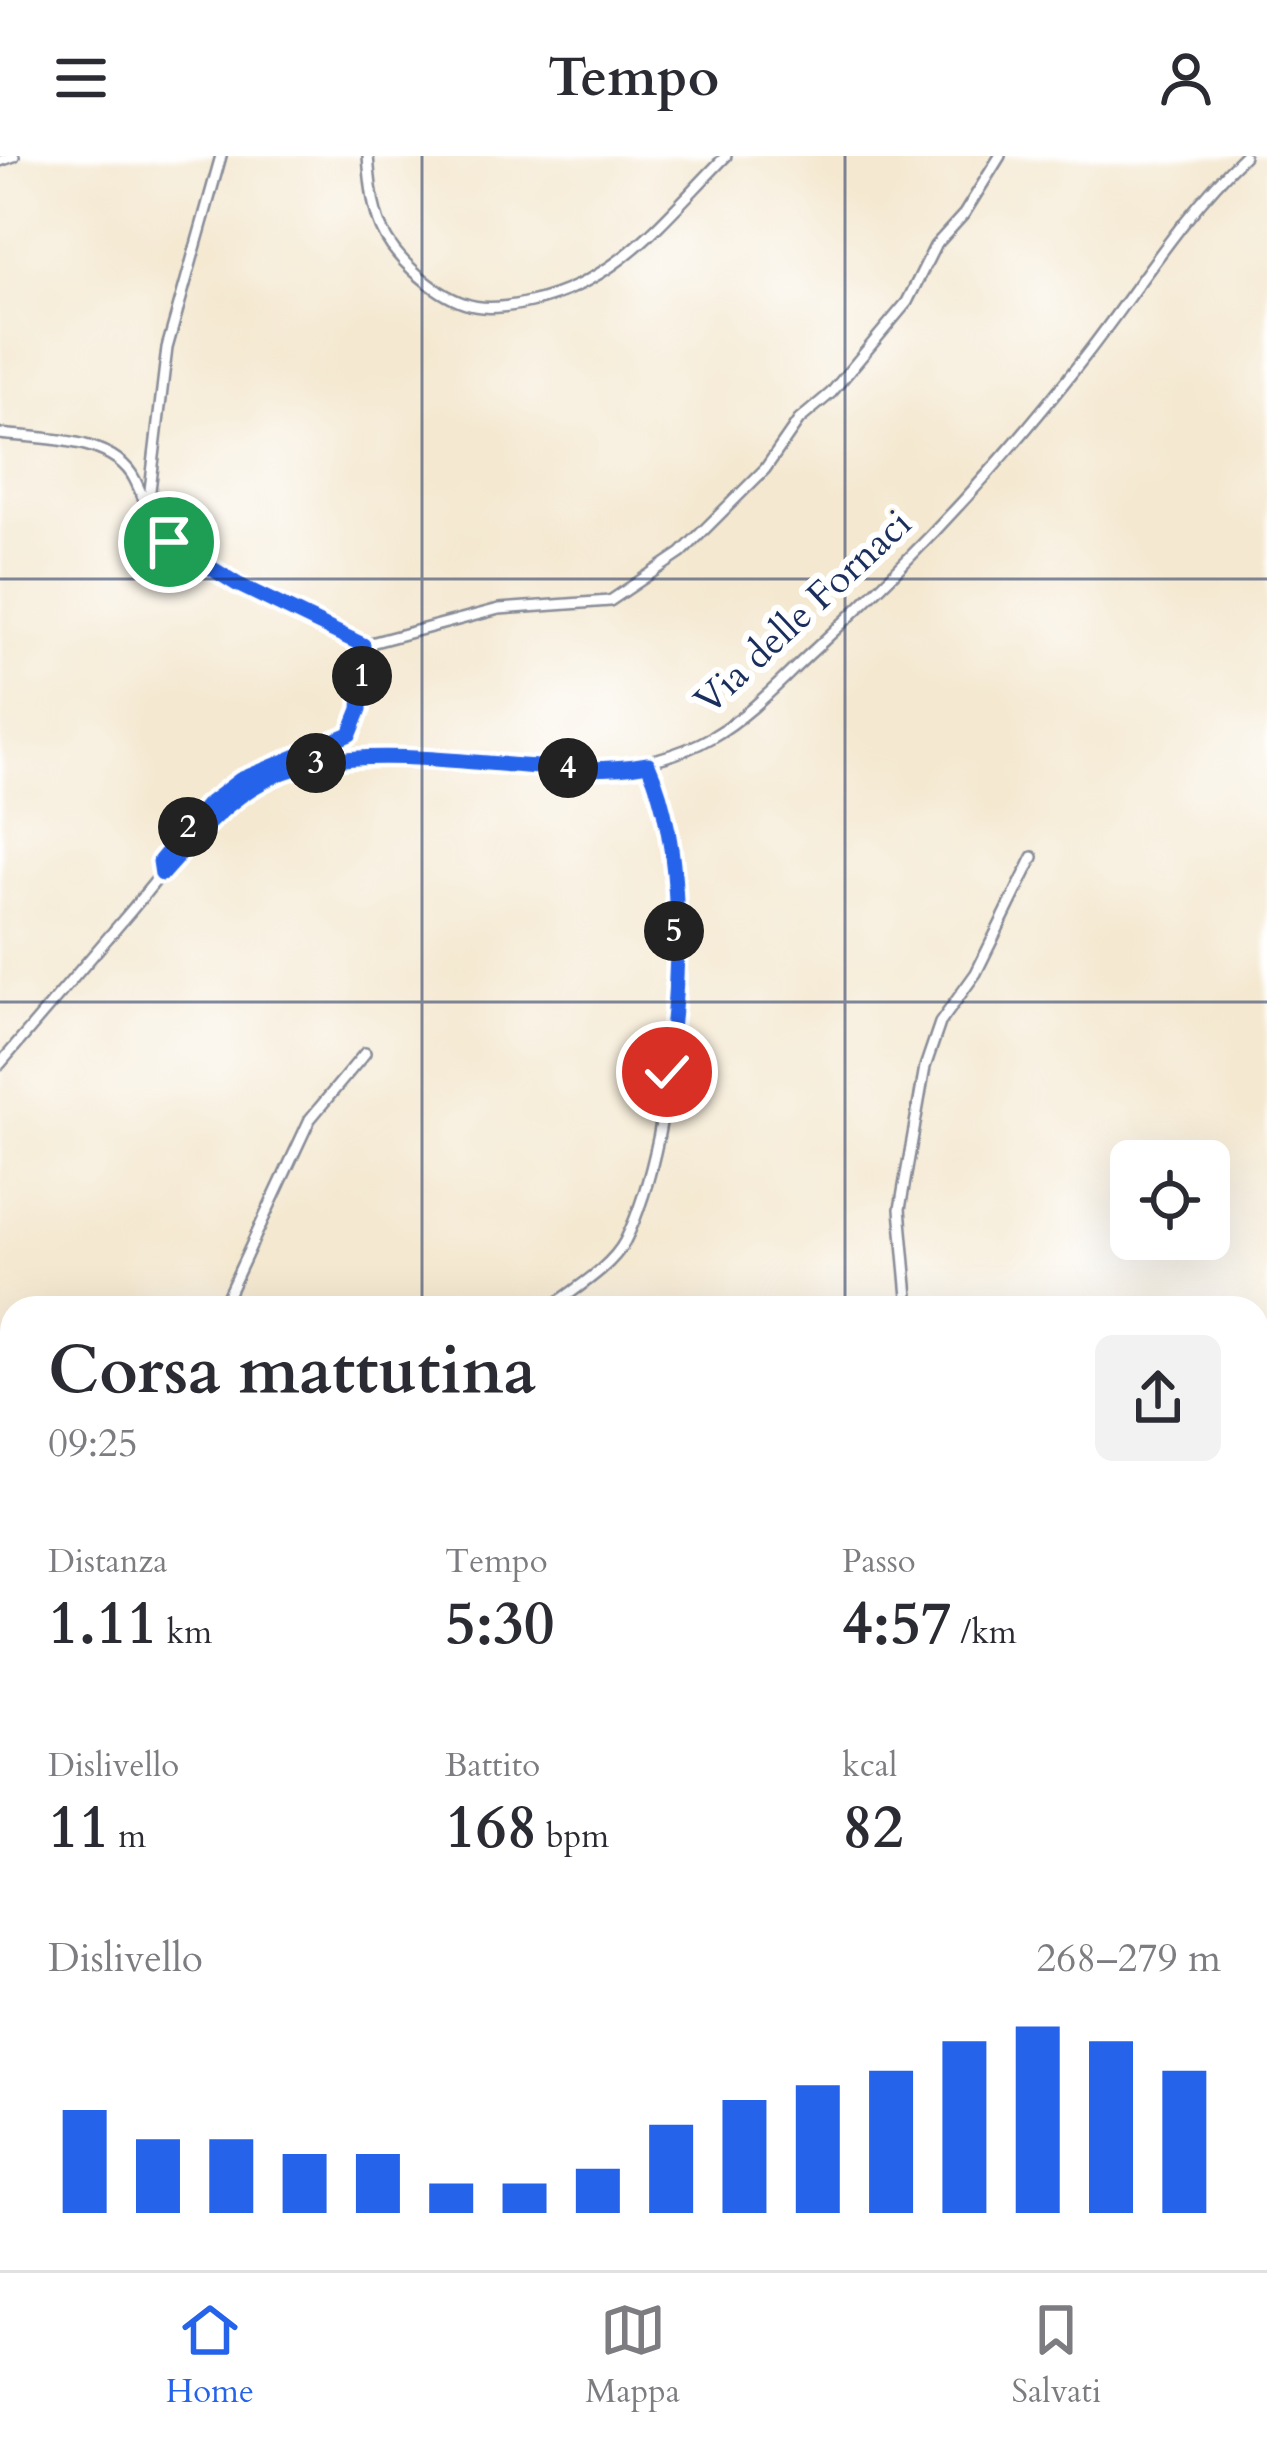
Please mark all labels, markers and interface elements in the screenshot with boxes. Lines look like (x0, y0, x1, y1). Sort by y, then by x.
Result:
text: Tempo (548, 42, 719, 115)
icon: menu (48, 45, 114, 111)
icon: person (1153, 45, 1219, 111)
pin (118, 491, 220, 593)
street label: Via delle Fornaci (683, 498, 923, 727)
icon: arrive (136, 509, 202, 575)
pin: 1 (332, 646, 392, 706)
text: 1 (354, 653, 370, 698)
pin: 3 (286, 733, 346, 793)
pin: 4 (538, 738, 598, 798)
text: 3 (308, 740, 324, 785)
text: 4 (560, 745, 576, 790)
pin: 2 (158, 797, 218, 857)
text: 2 (180, 804, 196, 849)
pin: 5 (644, 901, 704, 961)
text: 5 (666, 908, 682, 953)
pin (616, 1021, 718, 1123)
icon: check (634, 1039, 700, 1105)
map controls (1110, 1140, 1230, 1260)
button: locate (1110, 1140, 1230, 1260)
text: Corsa mattutina (48, 1327, 536, 1416)
button: share (1095, 1335, 1221, 1461)
text: 09:25 (48, 1417, 138, 1470)
text: Distanza (48, 1539, 168, 1584)
text: Tempo (445, 1539, 548, 1584)
text: Passo (842, 1539, 916, 1584)
text: 1.11 (48, 1584, 158, 1665)
text: 5:30 (445, 1584, 555, 1665)
text: 4:57 (842, 1584, 952, 1665)
text: km (158, 1610, 212, 1655)
text: /km (952, 1610, 1017, 1655)
text: Dislivello (48, 1743, 179, 1788)
text: Battito (445, 1743, 540, 1788)
text: kcal (842, 1743, 897, 1788)
text: 11 (48, 1788, 109, 1869)
text: 168 (445, 1788, 537, 1869)
text: 82 (842, 1788, 903, 1869)
text: m (109, 1814, 146, 1859)
text: bpm (537, 1814, 609, 1859)
text: Dislivello (48, 1932, 203, 1985)
text: 268–279 m (1036, 1932, 1221, 1985)
tab: Home (166, 2297, 254, 2414)
tab: Mappa (585, 2297, 680, 2414)
tab: Salvati (1011, 2297, 1101, 2414)

